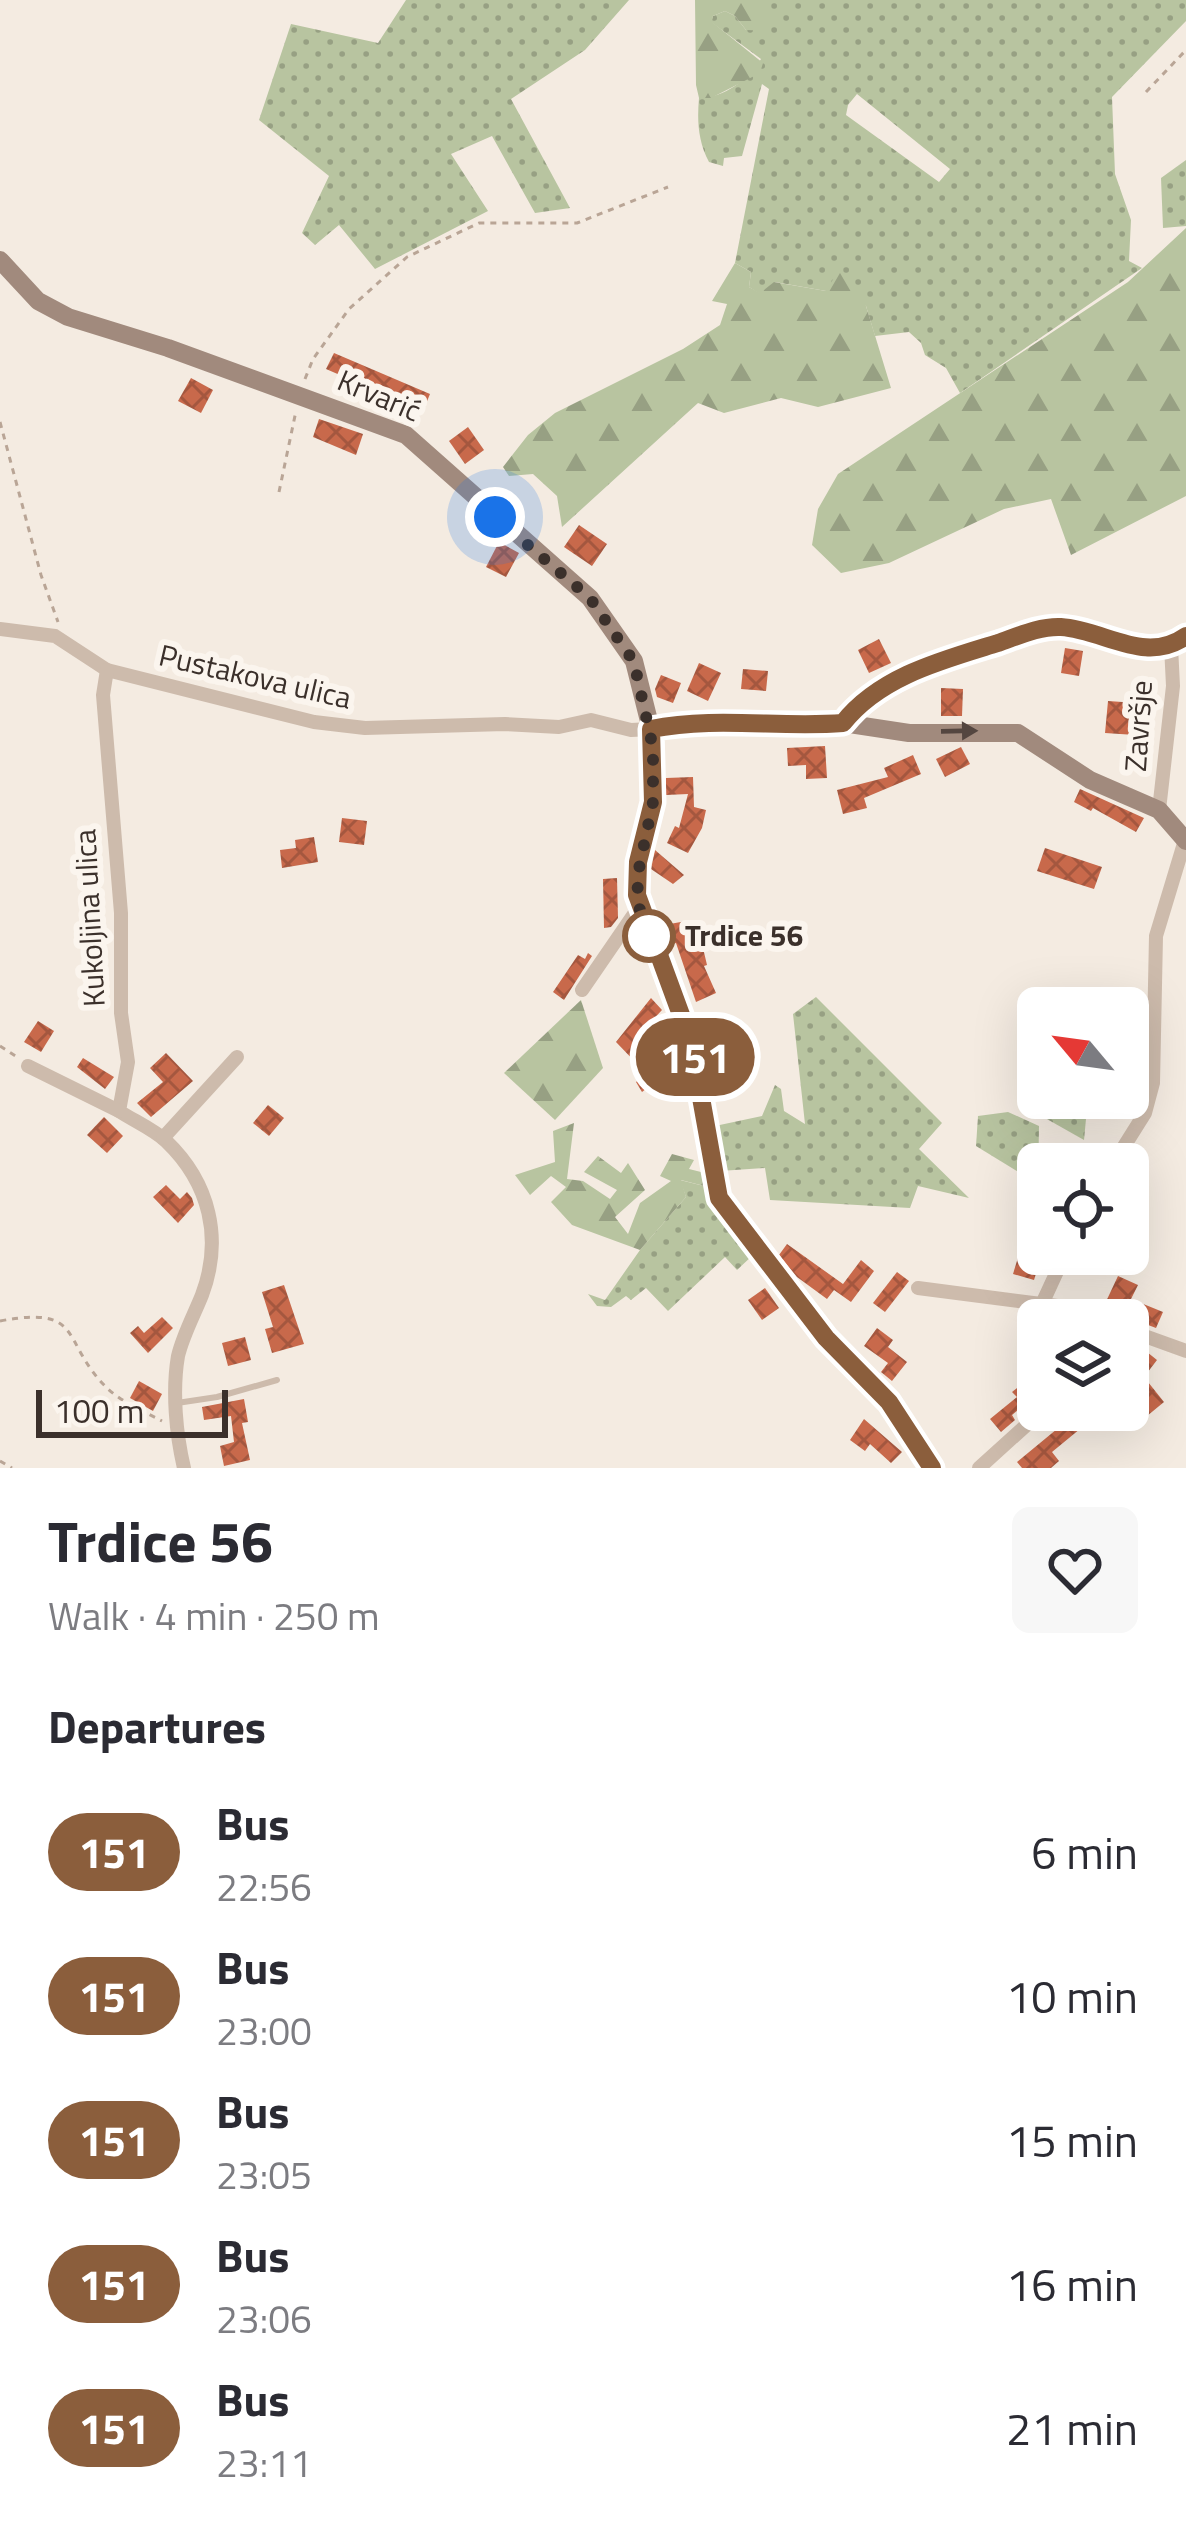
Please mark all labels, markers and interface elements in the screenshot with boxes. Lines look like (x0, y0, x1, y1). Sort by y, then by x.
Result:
street label: Krvarić (331, 357, 428, 433)
your location (465, 487, 525, 547)
street label: Pustakova ulica (154, 632, 356, 720)
street label: Završje (1112, 679, 1164, 773)
one-way arrow (941, 721, 979, 741)
street label: Kukoljina ulica (61, 828, 117, 1008)
marker: Trdice 56 (624, 911, 674, 961)
place label: Trdice 56 (685, 912, 803, 958)
north arrow (1017, 987, 1149, 1119)
map controls (1017, 987, 1149, 1431)
line badge: 151 (626, 1018, 764, 1096)
text: 151 (660, 1025, 730, 1089)
button: locate (1017, 1143, 1149, 1275)
button: layers (1017, 1299, 1149, 1431)
scale bar (36, 1384, 228, 1437)
text: 100 m (54, 1386, 144, 1436)
text: Trdice 56 (48, 1497, 273, 1584)
button: heart (1012, 1507, 1138, 1633)
text: Walk · 4 min · 250 m (48, 1586, 380, 1645)
text: Departures (48, 1692, 266, 1760)
text: Bus (216, 1789, 290, 1857)
text: 6 min (1031, 1818, 1138, 1886)
text: 151 (79, 1820, 149, 1884)
text: 22:56 (216, 1857, 312, 1916)
text: Bus (216, 1933, 290, 2001)
text: 10 min (1006, 1962, 1138, 2030)
text: 151 (79, 1964, 149, 2028)
text: 23:00 (216, 2001, 312, 2060)
text: Bus (216, 2077, 290, 2145)
text: 15 min (1006, 2106, 1138, 2174)
text: 151 (79, 2108, 149, 2172)
text: 23:05 (216, 2145, 312, 2204)
text: Bus (216, 2221, 290, 2289)
text: 16 min (1006, 2250, 1138, 2318)
text: 151 (79, 2252, 149, 2316)
text: 23:06 (216, 2289, 312, 2348)
text: Bus (216, 2365, 290, 2433)
text: 21 min (1006, 2394, 1138, 2462)
text: 151 (79, 2396, 149, 2460)
text: 23:11 (216, 2433, 312, 2492)

